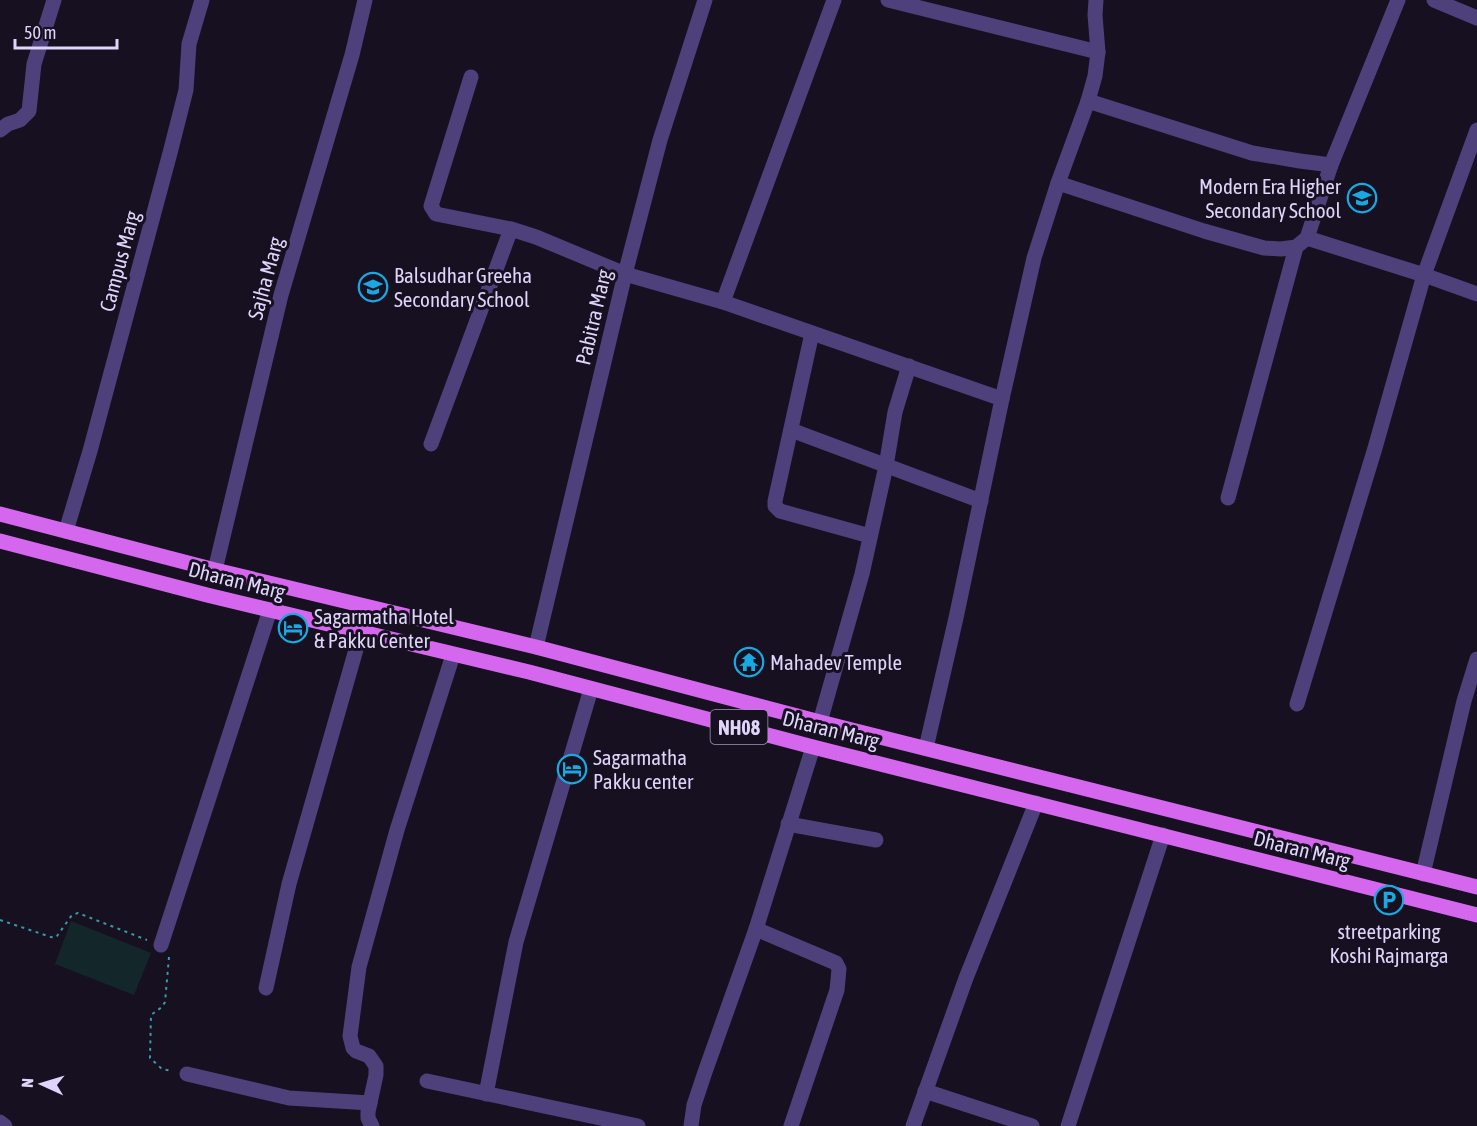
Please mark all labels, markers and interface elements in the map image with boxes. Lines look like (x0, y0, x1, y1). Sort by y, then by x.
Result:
scale bar (15, 12, 117, 50)
text: 50 m (24, 22, 56, 43)
place label: Modern Era Higher Secondary School (1199, 174, 1342, 222)
school or university icon: Modern Era Higher Secondary School (1346, 182, 1378, 214)
street label: Campus Marg (94, 208, 144, 314)
street label: Sajha Marg (242, 234, 288, 322)
place label: Balsudhar Greeha Secondary School (394, 263, 532, 311)
street label: Pabitra Marg (570, 267, 616, 367)
school or university icon: Balsudhar Greeha Secondary School (357, 271, 389, 303)
street label: Dharan Marg (186, 556, 288, 604)
place label: Sagarmatha Hotel & Pakku Center (314, 604, 454, 652)
hotel icon: Sagarmatha Hotel & Pakku Center (277, 612, 309, 644)
temple icon: Mahadev Temple (733, 646, 765, 678)
place label: Mahadev Temple (770, 650, 902, 674)
street label: Dharan Marg (780, 705, 882, 753)
road number: NH08 (710, 710, 768, 744)
place label: Sagarmatha Pakku center (593, 745, 694, 793)
hotel icon: Sagarmatha Pakku center (556, 753, 588, 785)
street label: Dharan Marg (1251, 825, 1353, 873)
parking icon: streetparking Koshi Rajmarga (1373, 884, 1405, 916)
place label: streetparking Koshi Rajmarga (1330, 919, 1448, 967)
north arrow (12, 1054, 72, 1114)
text: N (18, 1078, 36, 1088)

